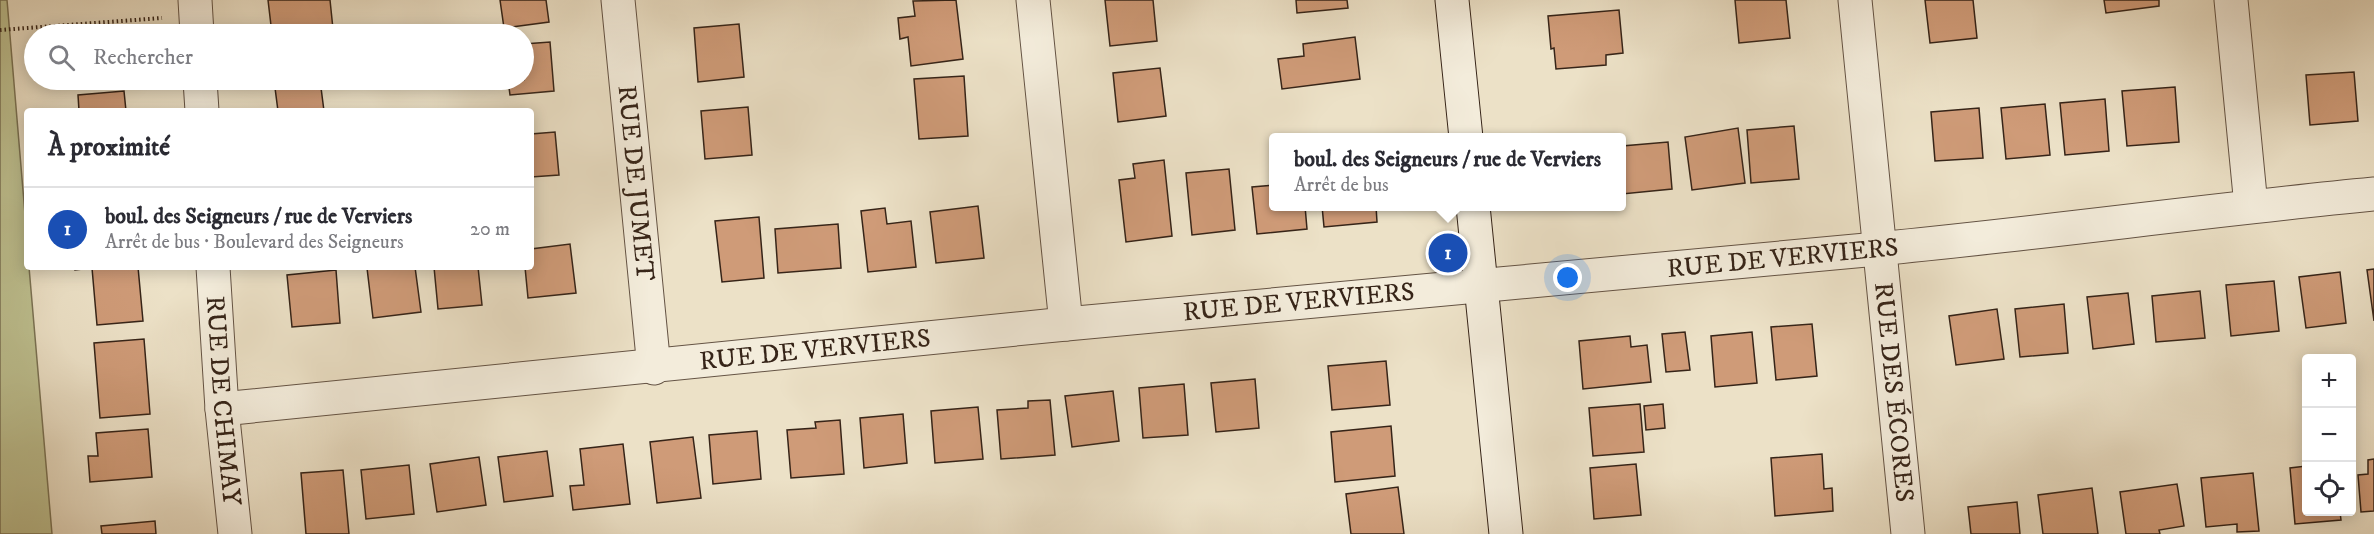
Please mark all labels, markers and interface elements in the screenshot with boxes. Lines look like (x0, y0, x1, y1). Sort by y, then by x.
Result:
search box (24, 24, 534, 90)
icon: search (45, 41, 78, 74)
text: Rechercher (93, 44, 193, 71)
street label: RUE DE JUMET (610, 84, 662, 283)
text: À proximité (48, 131, 170, 164)
popup (1269, 133, 1626, 211)
text: boul. des Seigneurs / rue de Verviers (1294, 146, 1601, 173)
text: Arrêt de bus (1294, 173, 1389, 198)
text: boul. des Seigneurs / rue de Verviers (105, 203, 412, 230)
text: 1 (64, 217, 71, 242)
text: 20 m (470, 217, 510, 242)
text: Arrêt de bus · Boulevard des Seigneurs (105, 230, 404, 255)
pin: 1 (1428, 230, 1468, 276)
street label: RUE DE VERVIERS (1666, 230, 1900, 285)
your location (1553, 263, 1582, 292)
street label: RUE DE VERVIERS (1181, 275, 1416, 329)
street label: RUE DES ÉCORES (1867, 281, 1921, 504)
street label: RUE DE CHIMAY (198, 295, 248, 508)
street label: RUE DE VERVIERS (698, 322, 932, 378)
map controls (2302, 354, 2356, 516)
button: + (2302, 354, 2356, 408)
button: − (2302, 408, 2356, 462)
button: locate (2302, 462, 2356, 516)

